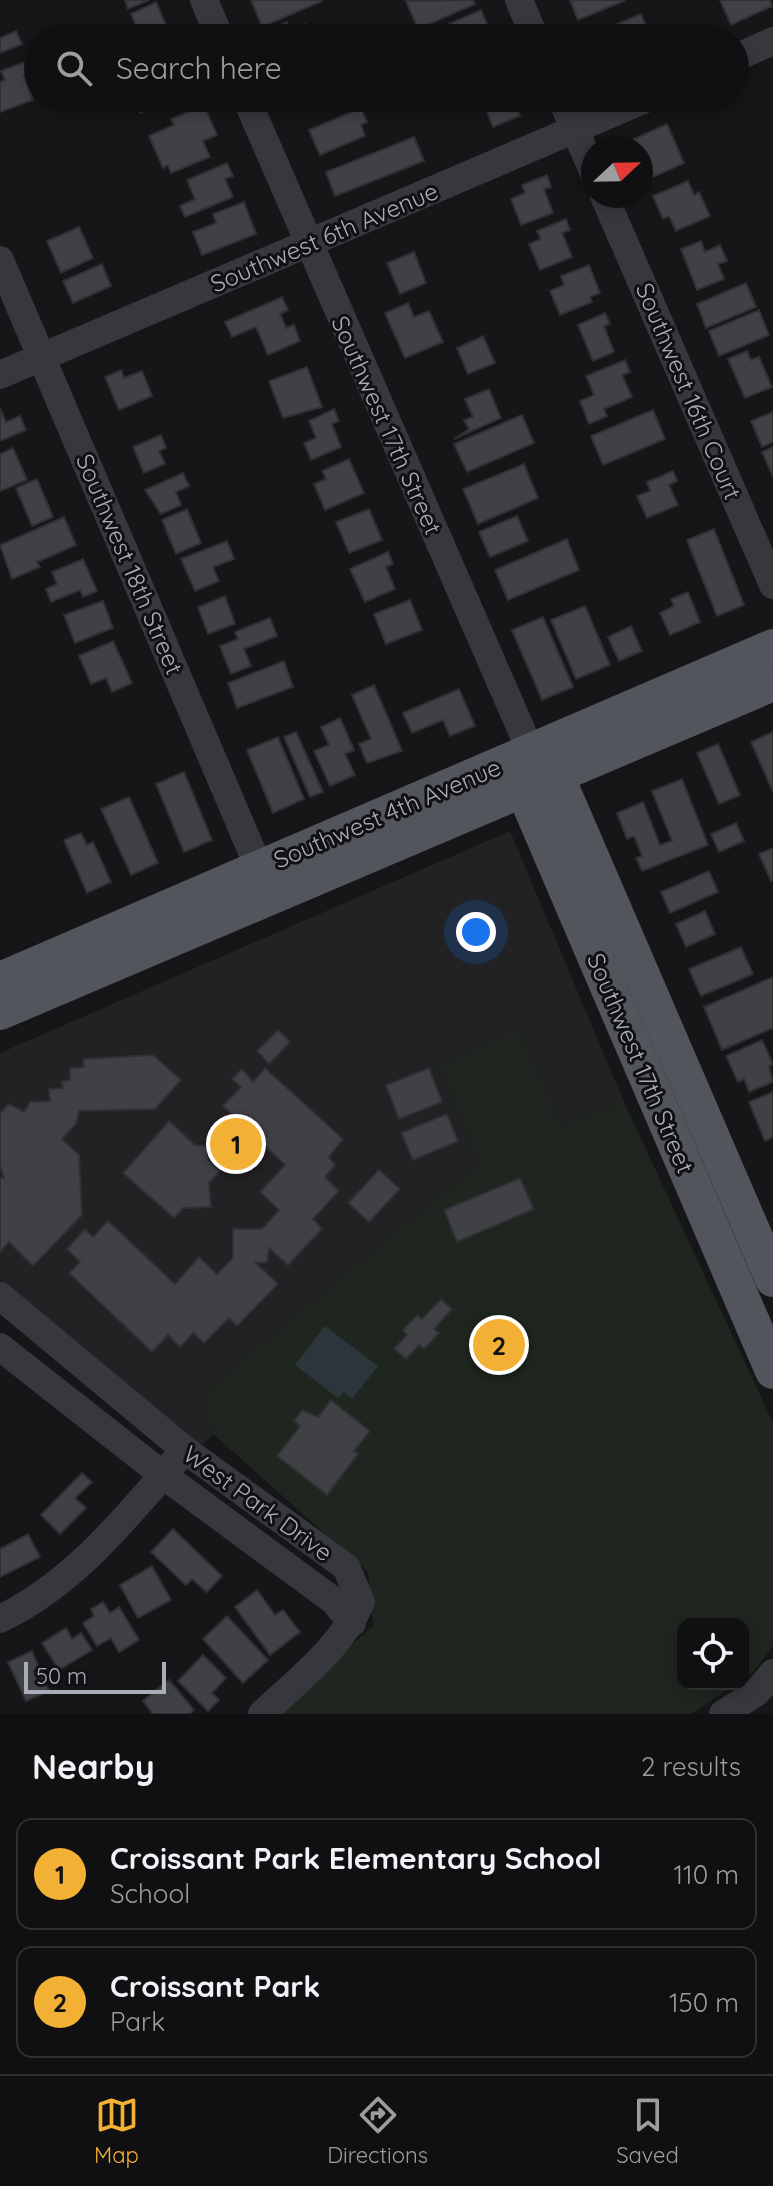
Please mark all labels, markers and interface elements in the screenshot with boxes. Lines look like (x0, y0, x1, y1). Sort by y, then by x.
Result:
search box (24, 24, 749, 112)
icon: search (52, 46, 96, 90)
text: Search here (116, 49, 282, 87)
north arrow (581, 136, 653, 208)
street label: Southwest 6th Avenue (206, 175, 442, 299)
street label: Southwest 16th Court (630, 278, 748, 504)
street label: Southwest 17th Street (325, 311, 449, 539)
street label: Southwest 18th Street (70, 449, 190, 679)
street label: Southwest 4th Avenue (269, 752, 505, 874)
your location (456, 912, 496, 952)
street label: Southwest 17th Street (581, 948, 701, 1178)
pin: 1 (210, 1114, 262, 1174)
pin: 2 (473, 1315, 525, 1375)
street label: West Park Drive (177, 1439, 339, 1567)
map controls (677, 1618, 749, 1690)
button: locate (677, 1618, 749, 1690)
scale bar (24, 1658, 166, 1694)
text: 50 m (36, 1662, 87, 1690)
text: Nearby (32, 1745, 155, 1788)
text: 2 results (641, 1750, 741, 1783)
text: Croissant Park Elementary School (110, 1839, 601, 1877)
text: 1 (55, 1858, 65, 1891)
text: 110 m (673, 1858, 739, 1891)
text: School (110, 1877, 190, 1910)
text: Croissant Park (110, 1967, 320, 2005)
text: 2 (53, 1986, 67, 2019)
text: 150 m (669, 1986, 739, 2019)
text: Park (110, 2005, 165, 2038)
tab: Map (94, 2093, 139, 2169)
tab: Directions (327, 2093, 428, 2169)
tab: Saved (616, 2093, 679, 2169)

